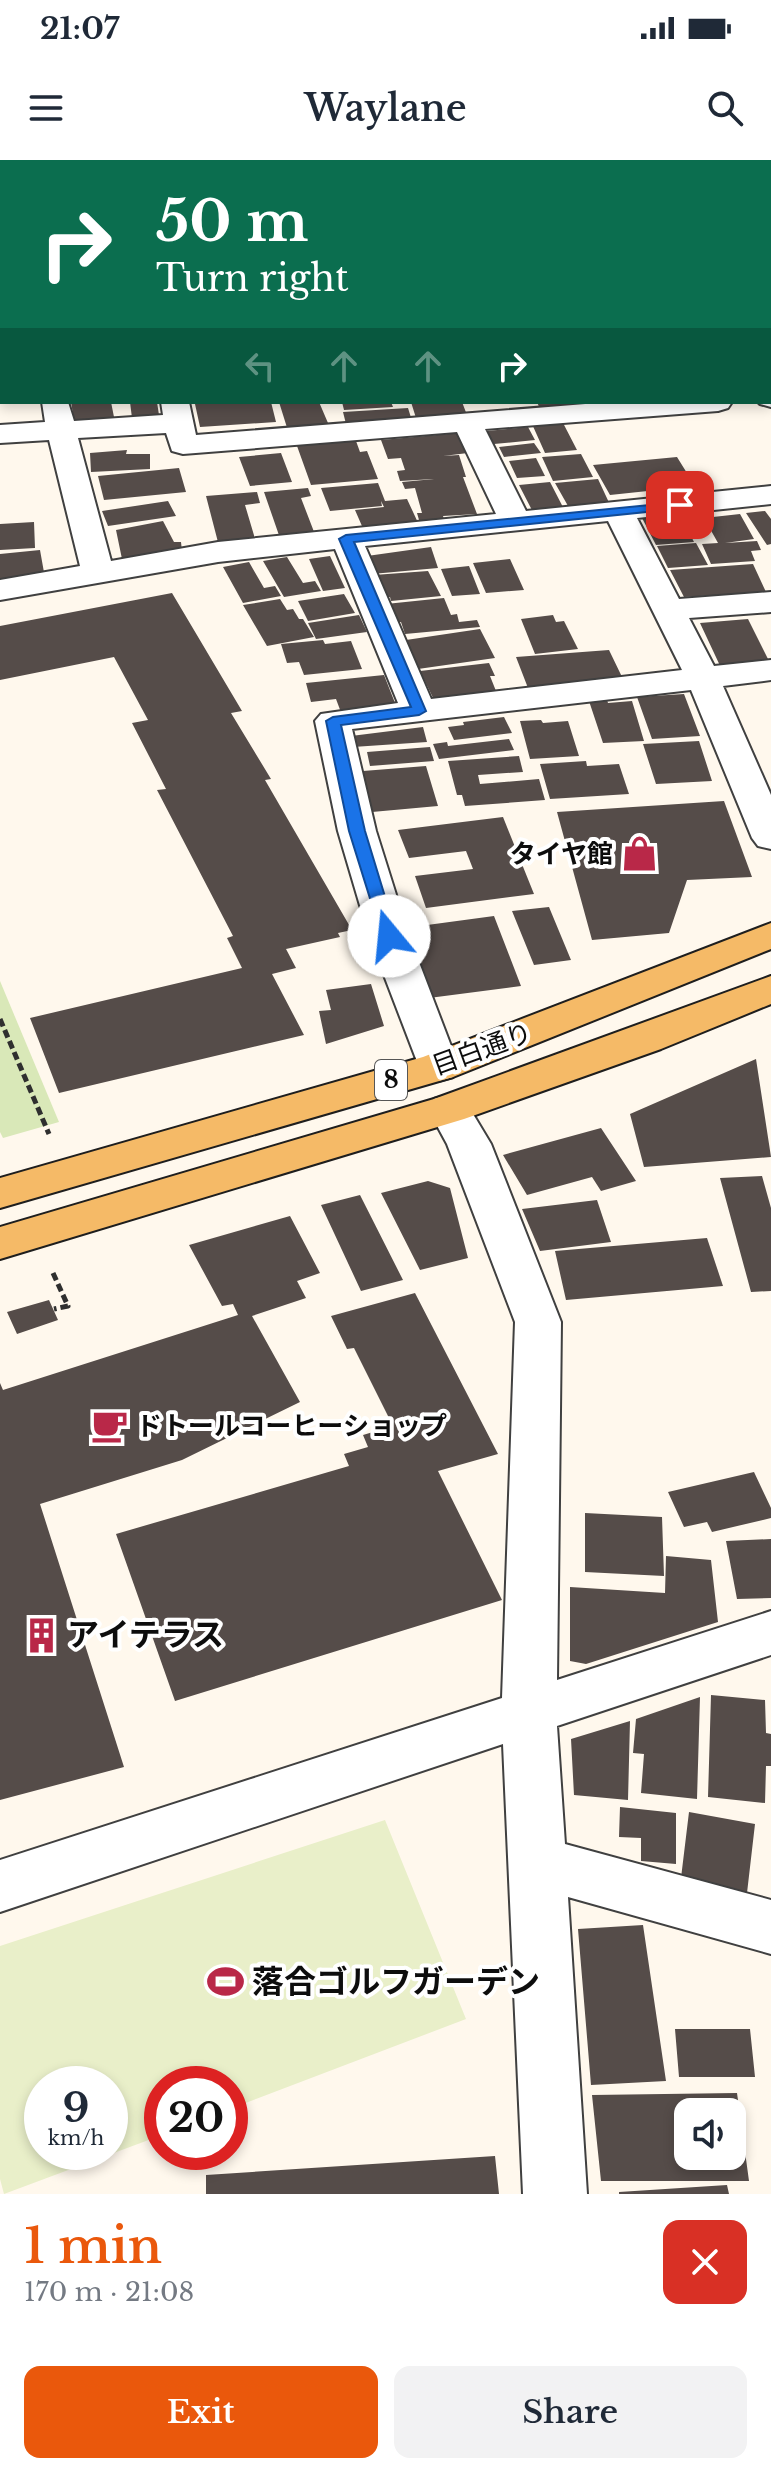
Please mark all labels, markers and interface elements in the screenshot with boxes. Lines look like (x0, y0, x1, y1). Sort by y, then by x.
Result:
text: 21:07 (40, 10, 119, 47)
icon: menu (24, 86, 68, 130)
text: Waylane (304, 86, 467, 131)
icon: search (703, 86, 747, 130)
text: 50 m (156, 187, 308, 256)
icon: right (24, 192, 128, 296)
text: Turn right (156, 256, 349, 301)
icon: left (238, 344, 282, 388)
icon: ahead (322, 344, 366, 388)
icon: ahead (406, 344, 450, 388)
icon: right (490, 344, 534, 388)
pin (646, 471, 714, 539)
icon: arrive (658, 483, 702, 527)
shop icon: タイヤ館 (620, 835, 658, 873)
place label: タイヤ館 (510, 838, 613, 870)
position arrow (347, 894, 431, 978)
street label: 目白通り (428, 1016, 536, 1082)
road number: 8 (375, 1060, 407, 1100)
cafe icon: ドトールコーヒーショップ (91, 1407, 129, 1445)
place label: ドトールコーヒーショップ (136, 1410, 447, 1442)
place label: アイテラス (67, 1615, 224, 1655)
building icon: アイテラス (22, 1616, 60, 1654)
place label: 落合ゴルフガーデン (252, 1962, 540, 2002)
sports icon: 落合ゴルフガーデン (207, 1963, 245, 2001)
speed limit sign: 20 (144, 2066, 248, 2170)
text: 9 (63, 2083, 89, 2133)
map controls (674, 2098, 746, 2170)
button: sound (674, 2098, 746, 2170)
text: km/h (48, 2126, 104, 2150)
text: 1 min (24, 2216, 162, 2276)
button: close (663, 2220, 747, 2304)
text: 170 m · 21:08 (24, 2276, 194, 2308)
button: Exit (24, 2366, 378, 2458)
button: Share (394, 2366, 747, 2458)

